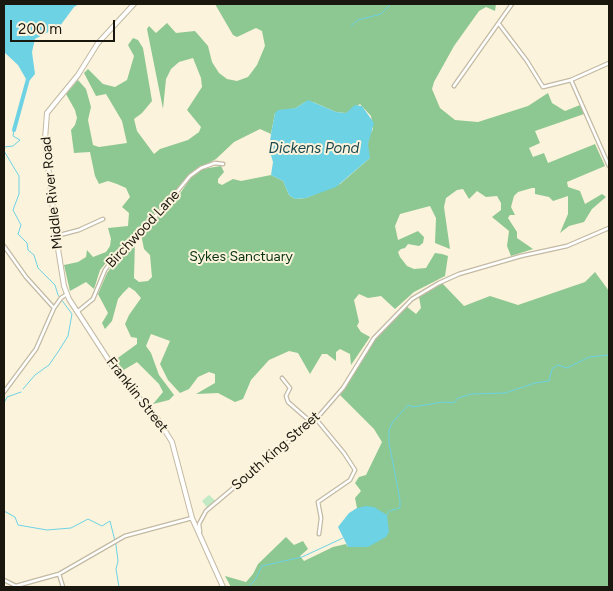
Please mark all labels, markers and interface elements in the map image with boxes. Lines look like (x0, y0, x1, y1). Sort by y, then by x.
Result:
scale bar (12, 10, 118, 42)
text: 200 m (18, 20, 62, 38)
street label: Middle River Road (38, 136, 66, 250)
water label: Dickens Pond (269, 140, 359, 158)
street label: Birchwood Lane (103, 187, 183, 271)
park label: Sykes Sanctuary (189, 249, 293, 265)
street label: Franklin Street (102, 354, 172, 436)
street label: South King Street (228, 408, 324, 494)

